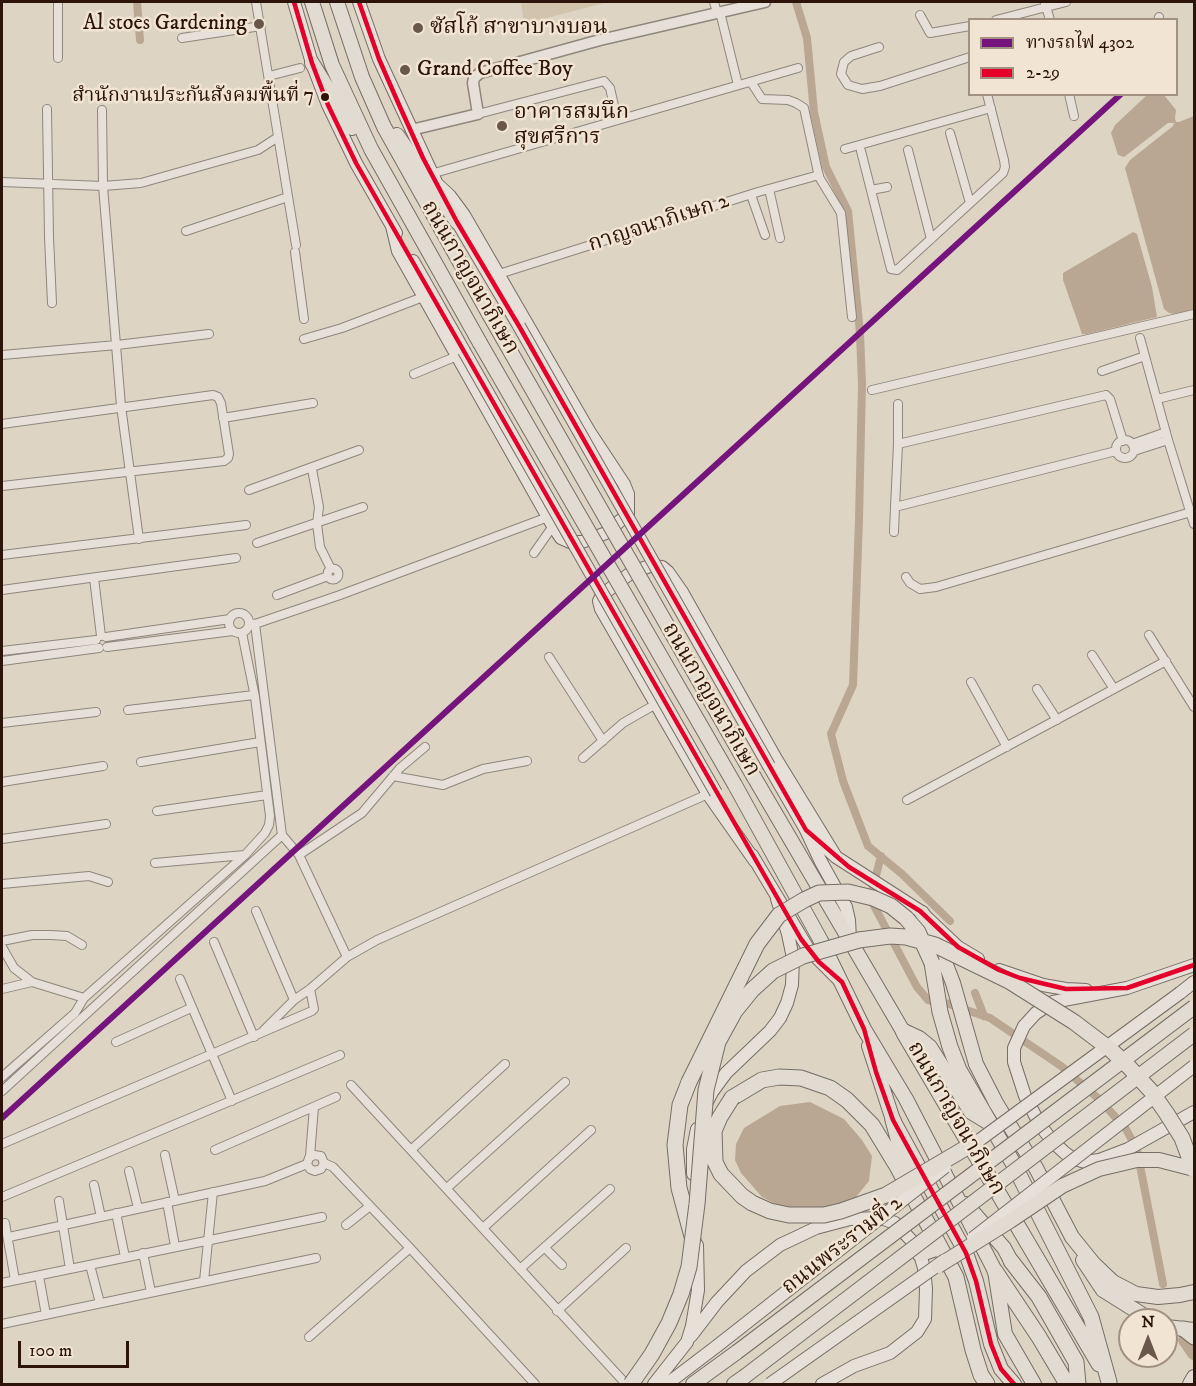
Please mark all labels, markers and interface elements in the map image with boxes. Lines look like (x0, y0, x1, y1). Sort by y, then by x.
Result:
place label: Al stoes Gardening (83, 11, 247, 37)
place label: ซัสโก้ สาขาบางบอน (430, 15, 608, 41)
marker: Al stoes Gardening (252, 17, 266, 31)
legend (968, 18, 1178, 96)
marker: ซัสโก้ สาขาบางบอน (411, 21, 425, 35)
text: ทางรถไฟ 4302 (1026, 32, 1134, 54)
place label: Grand Coffee Boy (417, 57, 573, 83)
text: 2-29 (1026, 62, 1060, 84)
marker: Grand Coffee Boy (398, 63, 412, 77)
place label: สำนักงานประกันสังคมพื้นที่ 7 (72, 85, 314, 109)
marker: สำนักงานประกันสังคมพื้นที่ 7 (319, 91, 331, 103)
place label: อาคารสมนึก สุขศรีการ (514, 100, 629, 152)
marker: อาคารสมนึก สุขศรีการ (495, 119, 509, 133)
street label: กาญจนาภิเษก 2 (585, 189, 733, 259)
street label: ถนนกาญจนาภิเษก (414, 196, 524, 360)
street label: ถนนกาญจนาภิเษก (655, 618, 765, 782)
street label: ถนนกาญจนาภิเษก (900, 1037, 1010, 1201)
street label: ถนนพระรามที่ 2 (777, 1191, 909, 1301)
north arrow (1118, 1308, 1178, 1368)
text: N (1141, 1312, 1155, 1332)
scale bar (21, 1329, 132, 1367)
text: 100 m (29, 1340, 72, 1362)

